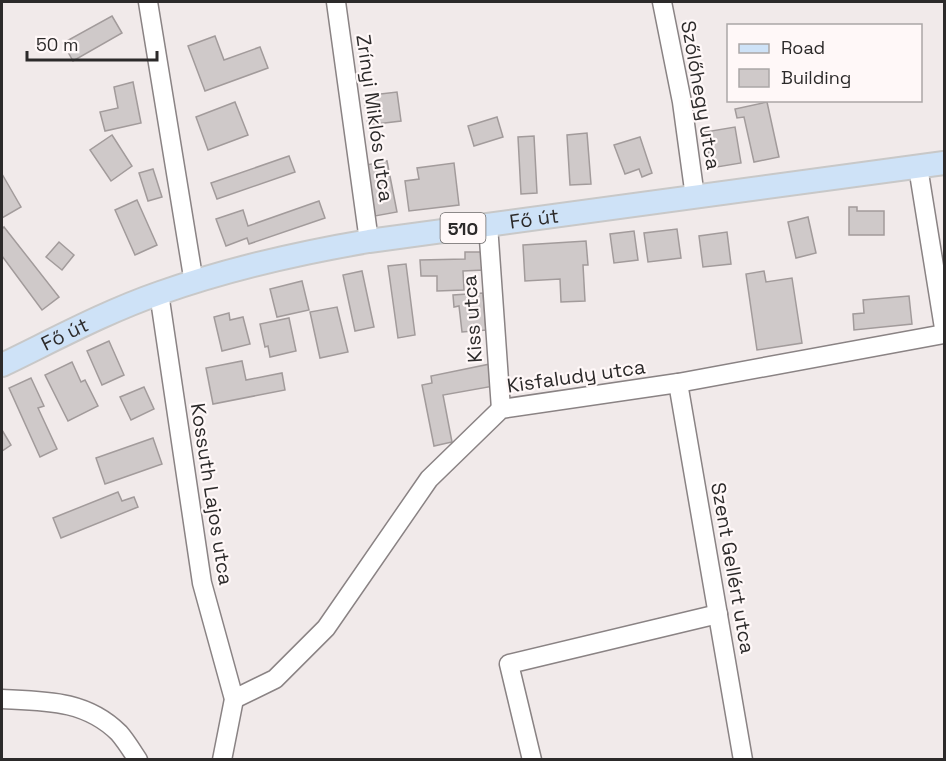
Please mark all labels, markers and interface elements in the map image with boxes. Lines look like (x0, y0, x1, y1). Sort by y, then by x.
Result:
street label: Szőlőhegy utca (675, 18, 727, 172)
scale bar (27, 24, 158, 62)
legend (727, 24, 922, 102)
text: 50 m (36, 33, 78, 56)
street label: Zrínyi Miklós utca (350, 33, 400, 203)
text: Road (781, 36, 825, 59)
text: Building (781, 66, 851, 89)
street label: Fő út (508, 202, 560, 235)
road number: 510 (440, 213, 486, 243)
street label: Kiss utca (456, 274, 488, 364)
street label: Fő út (37, 312, 93, 357)
street label: Kisfaludy utca (505, 353, 647, 399)
street label: Kossuth Lajos utca (185, 401, 239, 587)
street label: Szent Gellért utca (705, 480, 761, 656)

